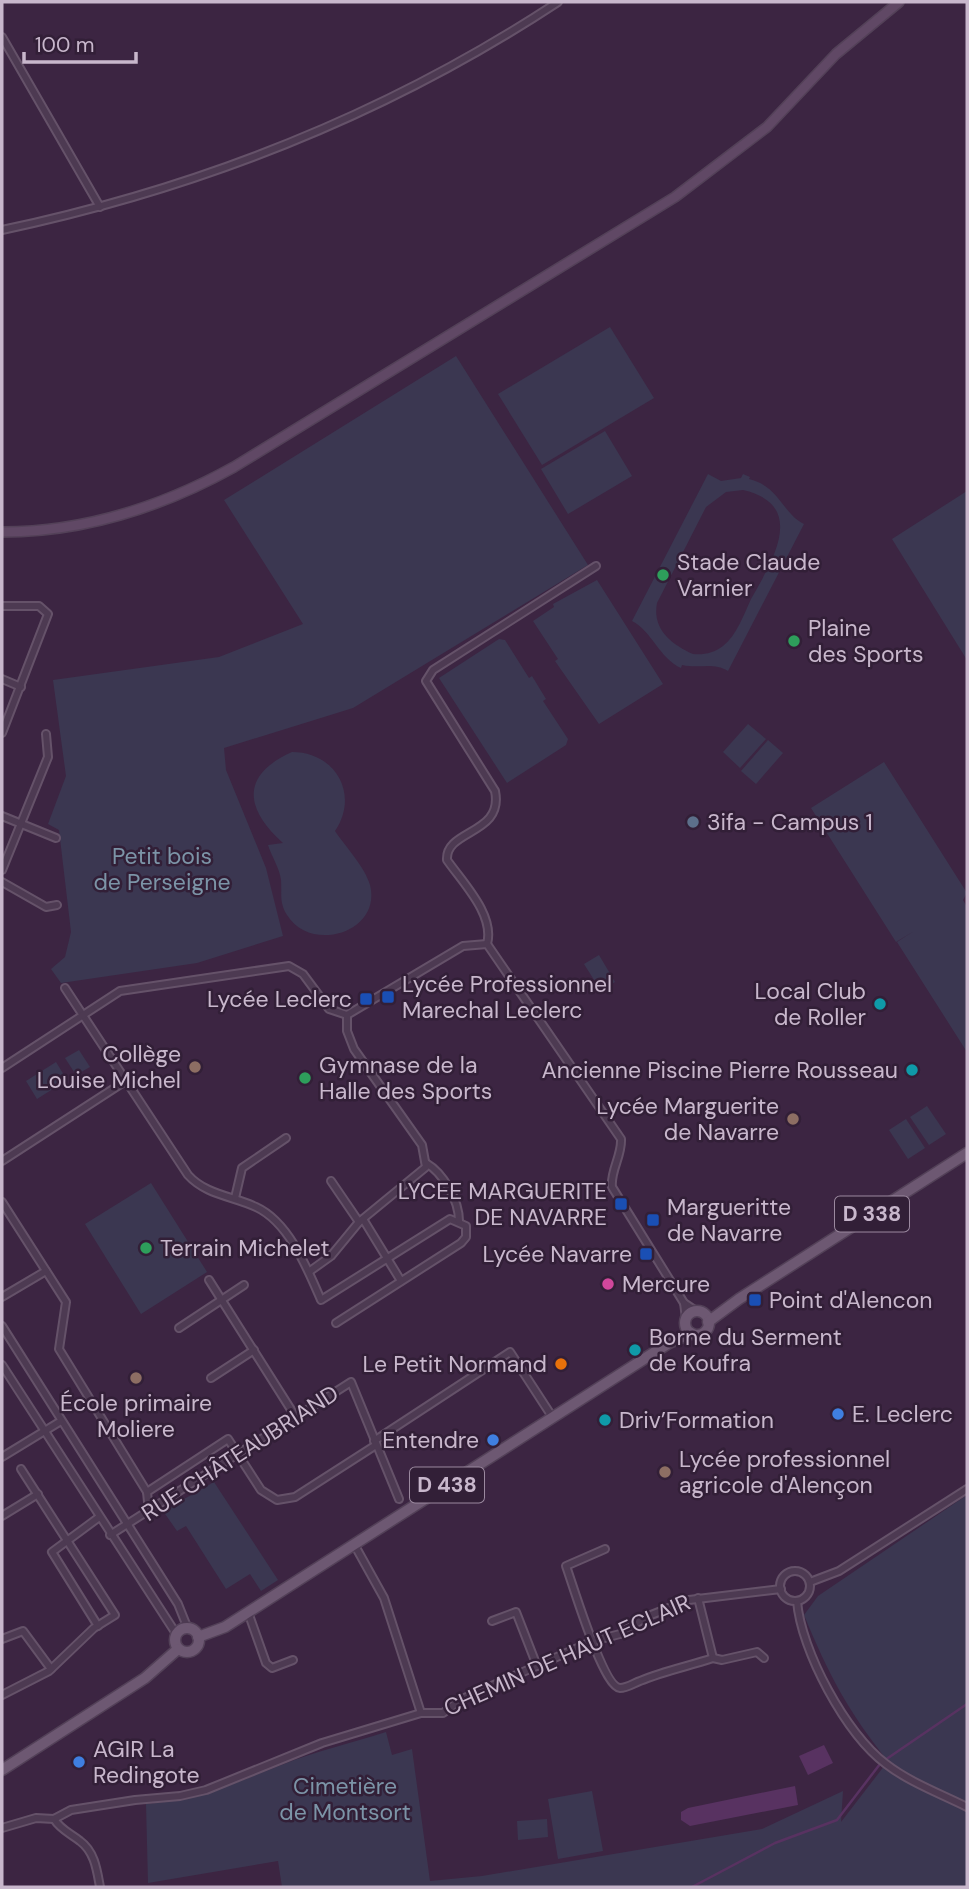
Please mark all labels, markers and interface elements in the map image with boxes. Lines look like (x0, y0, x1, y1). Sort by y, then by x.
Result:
scale bar (24, 21, 136, 65)
text: 100 m (35, 31, 95, 59)
place label: Stade Claude Varnier (677, 547, 820, 603)
marker: Stade Claude Varnier (655, 567, 671, 583)
place label: Plaine des Sports (808, 613, 924, 669)
marker: Plaine des Sports (786, 633, 802, 649)
place label: 3ifa - Campus 1 (707, 807, 873, 837)
marker: 3ifa - Campus 1 (685, 814, 701, 830)
park label: Petit bois de Perseigne (93, 841, 231, 897)
place label: Lycée Professionnel Marechal Leclerc (402, 969, 612, 1025)
place label: Local Club de Roller (755, 976, 866, 1032)
place label: Lycée Leclerc (207, 984, 352, 1014)
marker: Lycée Professionnel Marechal Leclerc (380, 989, 396, 1005)
marker: Lycée Leclerc (358, 991, 374, 1007)
marker: Local Club de Roller (872, 996, 888, 1012)
place label: Collège Louise Michel (37, 1039, 181, 1095)
place label: Gymnase de la Halle des Sports (319, 1050, 492, 1106)
place label: Ancienne Piscine Pierre Rousseau (541, 1055, 898, 1085)
marker: Collège Louise Michel (187, 1059, 203, 1075)
marker: Ancienne Piscine Pierre Rousseau (904, 1062, 920, 1078)
marker: Gymnase de la Halle des Sports (297, 1070, 313, 1086)
place label: Lycée Marguerite de Navarre (596, 1091, 779, 1147)
marker: Lycée Marguerite de Navarre (785, 1111, 801, 1127)
place label: LYCEE MARGUERITE DE NAVARRE (398, 1176, 607, 1232)
place label: Margueritte de Navarre (667, 1192, 791, 1248)
marker: LYCEE MARGUERITE DE NAVARRE (613, 1196, 629, 1212)
road number: D 338 (835, 1196, 909, 1232)
marker: Margueritte de Navarre (645, 1212, 661, 1228)
place label: Terrain Michelet (160, 1233, 329, 1263)
place label: Lycée Navarre (482, 1239, 632, 1269)
marker: Terrain Michelet (138, 1240, 154, 1256)
marker: Lycée Navarre (638, 1246, 654, 1262)
place label: Mercure (622, 1269, 710, 1299)
marker: Mercure (600, 1276, 616, 1292)
place label: Point d'Alencon (769, 1285, 933, 1315)
marker: Point d'Alencon (747, 1292, 763, 1308)
place label: Borne du Serment de Koufra (649, 1322, 842, 1378)
marker: Borne du Serment de Koufra (627, 1342, 643, 1358)
place label: Le Petit Normand (362, 1349, 547, 1379)
marker: Le Petit Normand (553, 1356, 569, 1372)
marker: École primaire Moliere (128, 1370, 144, 1386)
street label: RUE CHÂTEAUBRIAND (136, 1378, 344, 1528)
place label: École primaire Moliere (60, 1388, 212, 1444)
place label: E. Leclerc (852, 1399, 953, 1429)
place label: Driv’Formation (619, 1405, 774, 1435)
marker: E. Leclerc (830, 1406, 846, 1422)
marker: Driv’Formation (597, 1412, 613, 1428)
place label: Entendre (382, 1425, 479, 1455)
marker: Entendre (485, 1432, 501, 1448)
place label: Lycée professionnel agricole d'Alençon (679, 1444, 890, 1500)
marker: Lycée professionnel agricole d'Alençon (657, 1464, 673, 1480)
road number: D 438 (410, 1468, 484, 1502)
street label: CHEMIN DE HAUT ECLAIR (439, 1587, 695, 1723)
place label: AGIR La Redingote (93, 1734, 200, 1790)
marker: AGIR La Redingote (71, 1754, 87, 1770)
park label: Cimetière de Montsort (279, 1771, 411, 1827)

